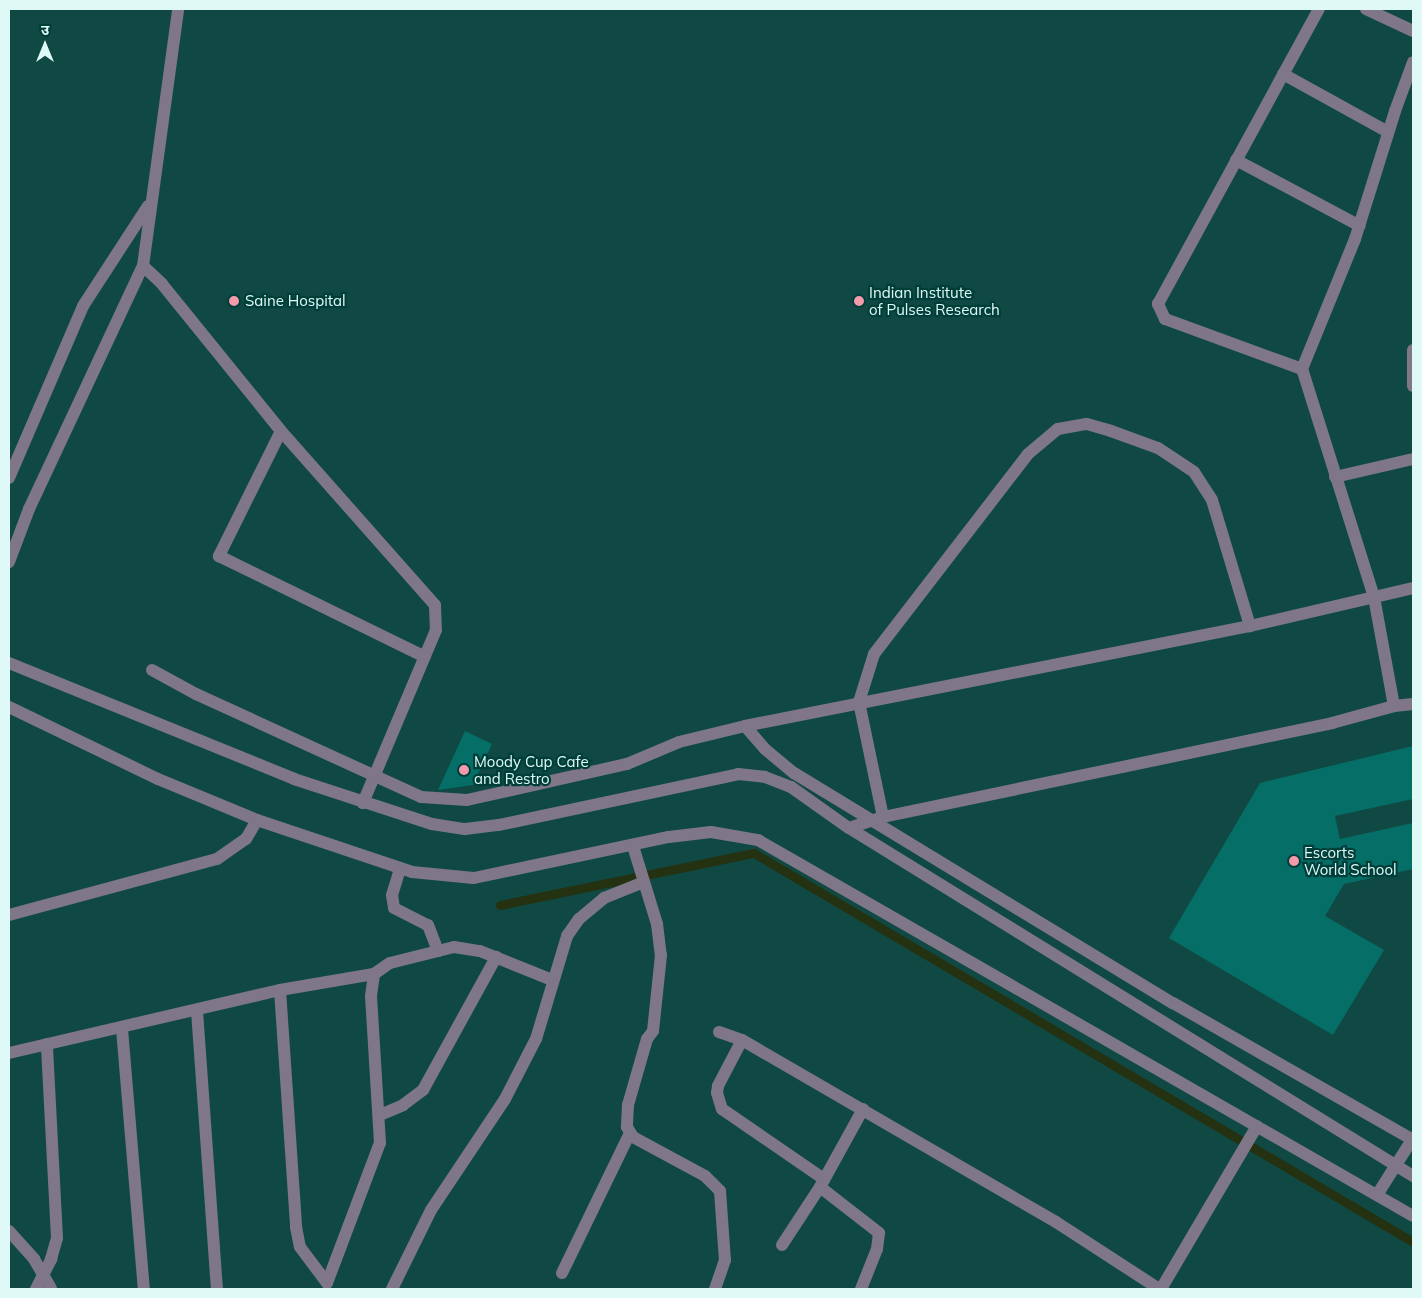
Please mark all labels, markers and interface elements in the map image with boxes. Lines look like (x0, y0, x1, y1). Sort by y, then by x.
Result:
north arrow (20, 20, 70, 70)
text: उ (41, 21, 49, 39)
place label: Indian Institute of Pulses Research (869, 283, 1000, 318)
place label: Saine Hospital (245, 292, 346, 310)
marker: Saine Hospital (227, 294, 241, 308)
marker: Indian Institute of Pulses Research (853, 295, 865, 307)
place label: Moody Cup Cafe and Restro (474, 752, 589, 787)
marker: Moody Cup Cafe and Restro (458, 764, 470, 776)
place label: Escorts World School (1304, 843, 1397, 878)
marker: Escorts World School (1288, 855, 1300, 867)

